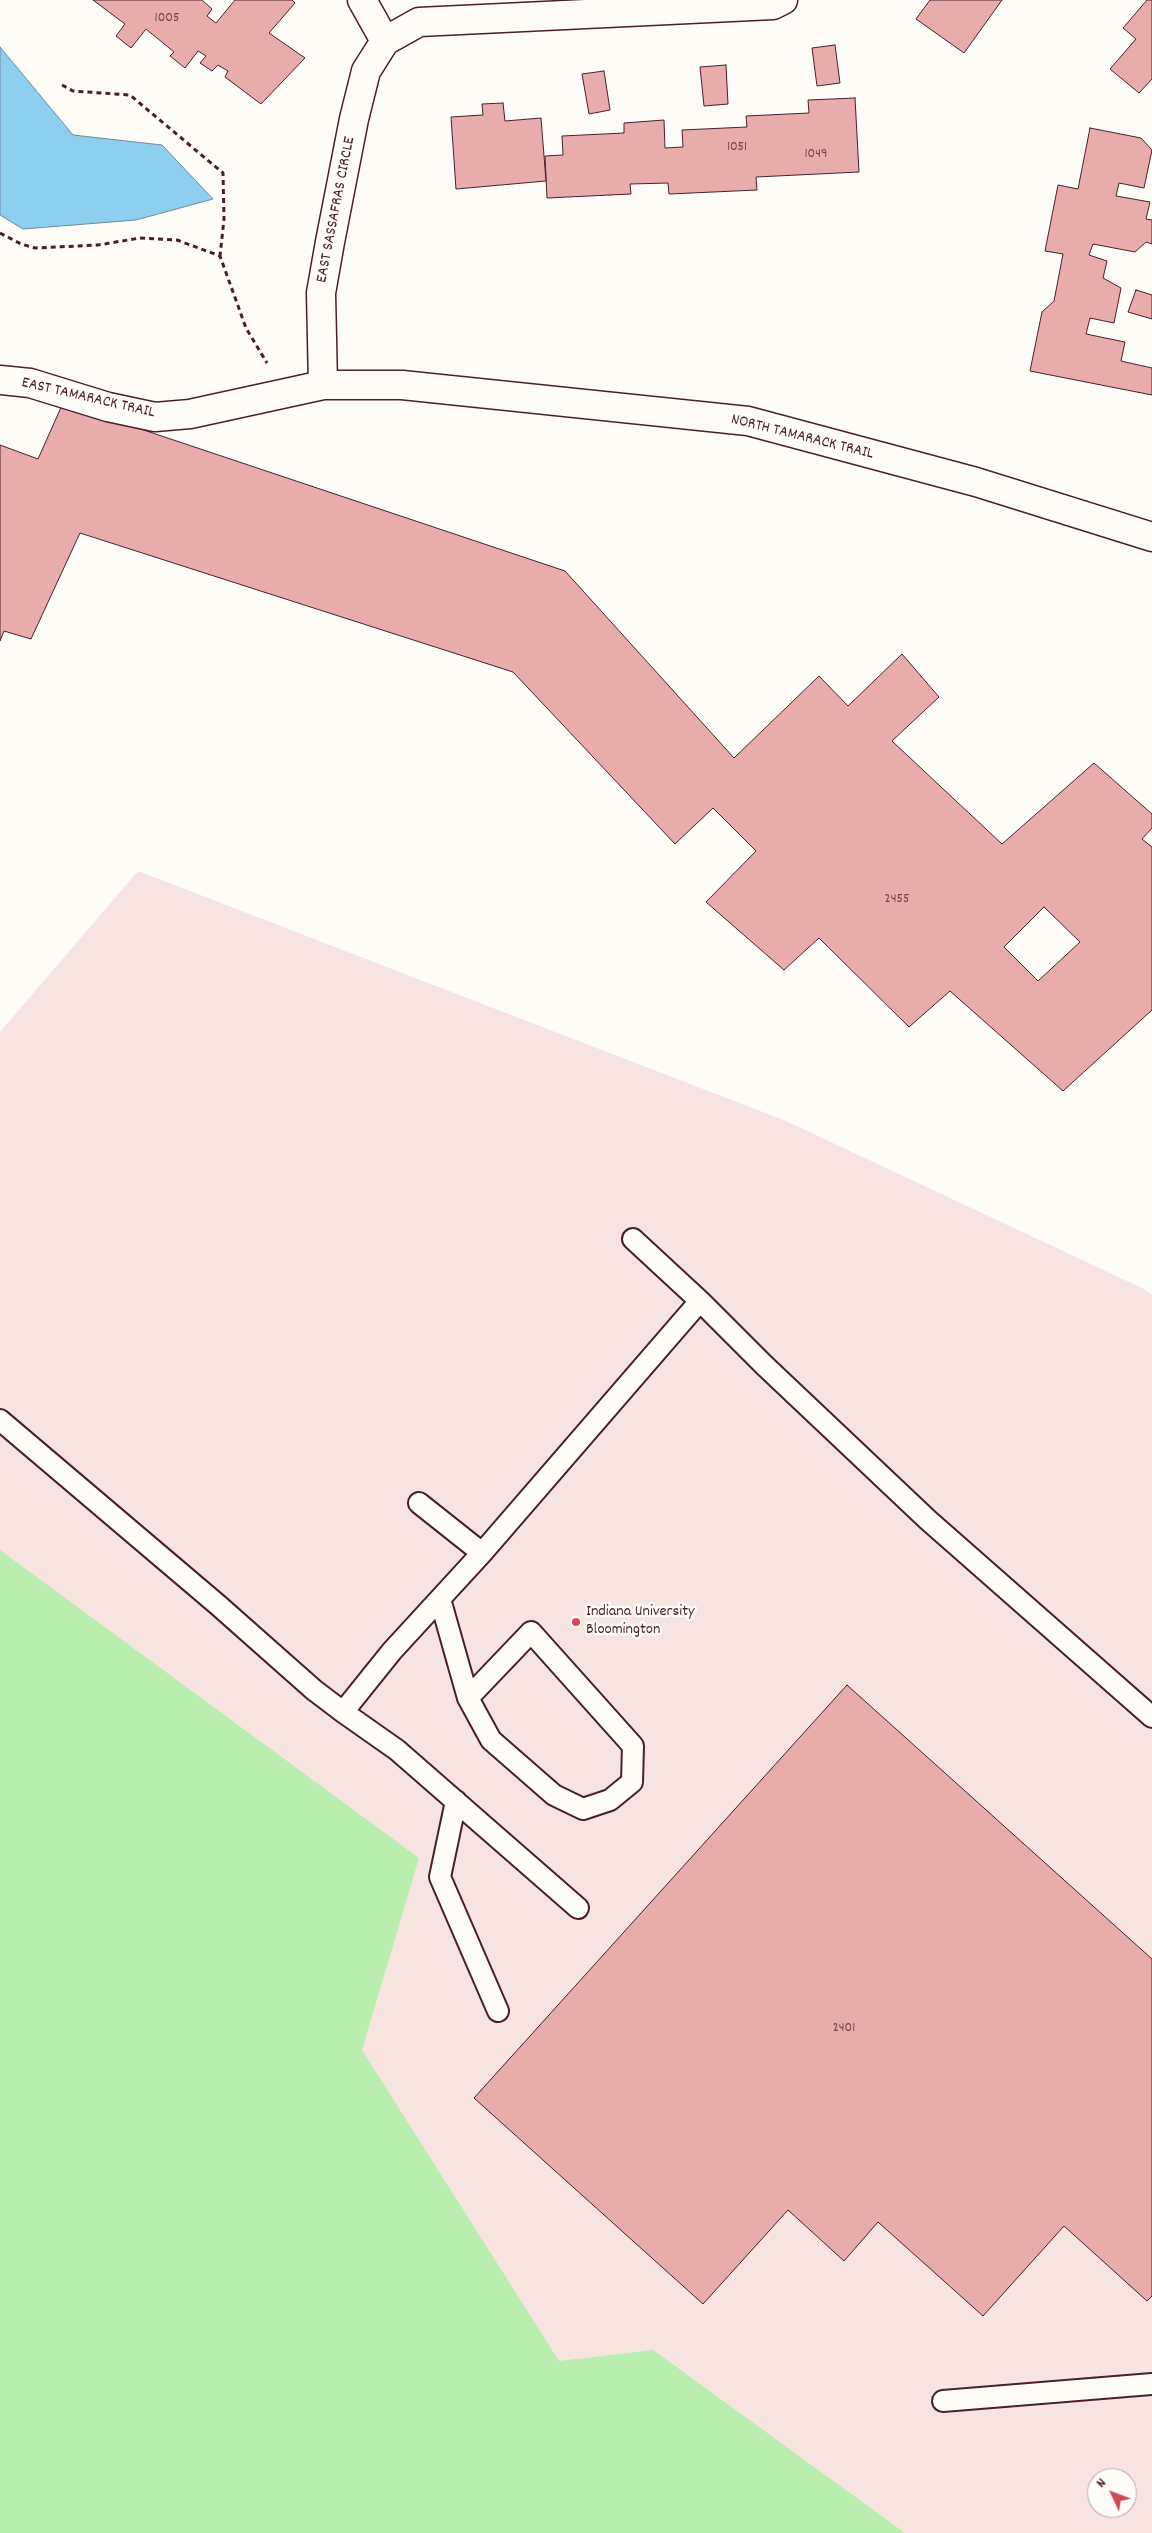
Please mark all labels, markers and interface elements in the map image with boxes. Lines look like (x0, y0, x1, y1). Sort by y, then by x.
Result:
house number: 1005 (155, 11, 179, 27)
street label: EAST SASSAFRAS CIRCLE (313, 135, 361, 285)
house number: 1051 (727, 140, 747, 156)
house number: 1049 (805, 147, 827, 163)
street label: EAST TAMARACK TRAIL (19, 374, 157, 424)
street label: NORTH TAMARACK TRAIL (729, 411, 875, 465)
house number: 2455 (885, 892, 909, 908)
place label: Indiana University Bloomington (586, 1603, 695, 1641)
marker: Indiana University Bloomington (570, 1616, 582, 1628)
house number: 2401 (833, 2021, 855, 2037)
north arrow (1087, 2468, 1137, 2518)
text: N (1092, 2474, 1111, 2493)

